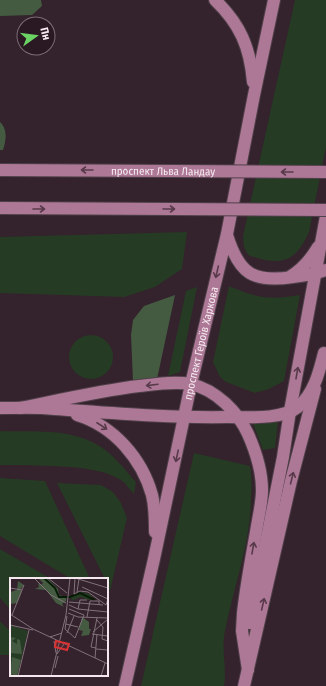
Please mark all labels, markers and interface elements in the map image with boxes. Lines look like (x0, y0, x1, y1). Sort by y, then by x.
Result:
north arrow (16, 16, 56, 56)
text: Пн (37, 26, 53, 41)
street label: проспект Льва Ландау (111, 164, 215, 178)
one-way arrow (81, 166, 94, 174)
one-way arrow (281, 168, 294, 176)
one-way arrow (32, 205, 45, 213)
one-way arrow (162, 205, 175, 213)
one-way arrow (213, 265, 221, 278)
street label: проспект Героїв Харкова (181, 285, 221, 401)
one-way arrow (294, 367, 302, 380)
one-way arrow (146, 381, 159, 388)
one-way arrow (96, 422, 107, 430)
one-way arrow (172, 449, 180, 462)
one-way arrow (289, 472, 296, 485)
one-way arrow (249, 542, 257, 555)
inset map (10, 578, 108, 676)
one-way arrow (259, 598, 267, 611)

